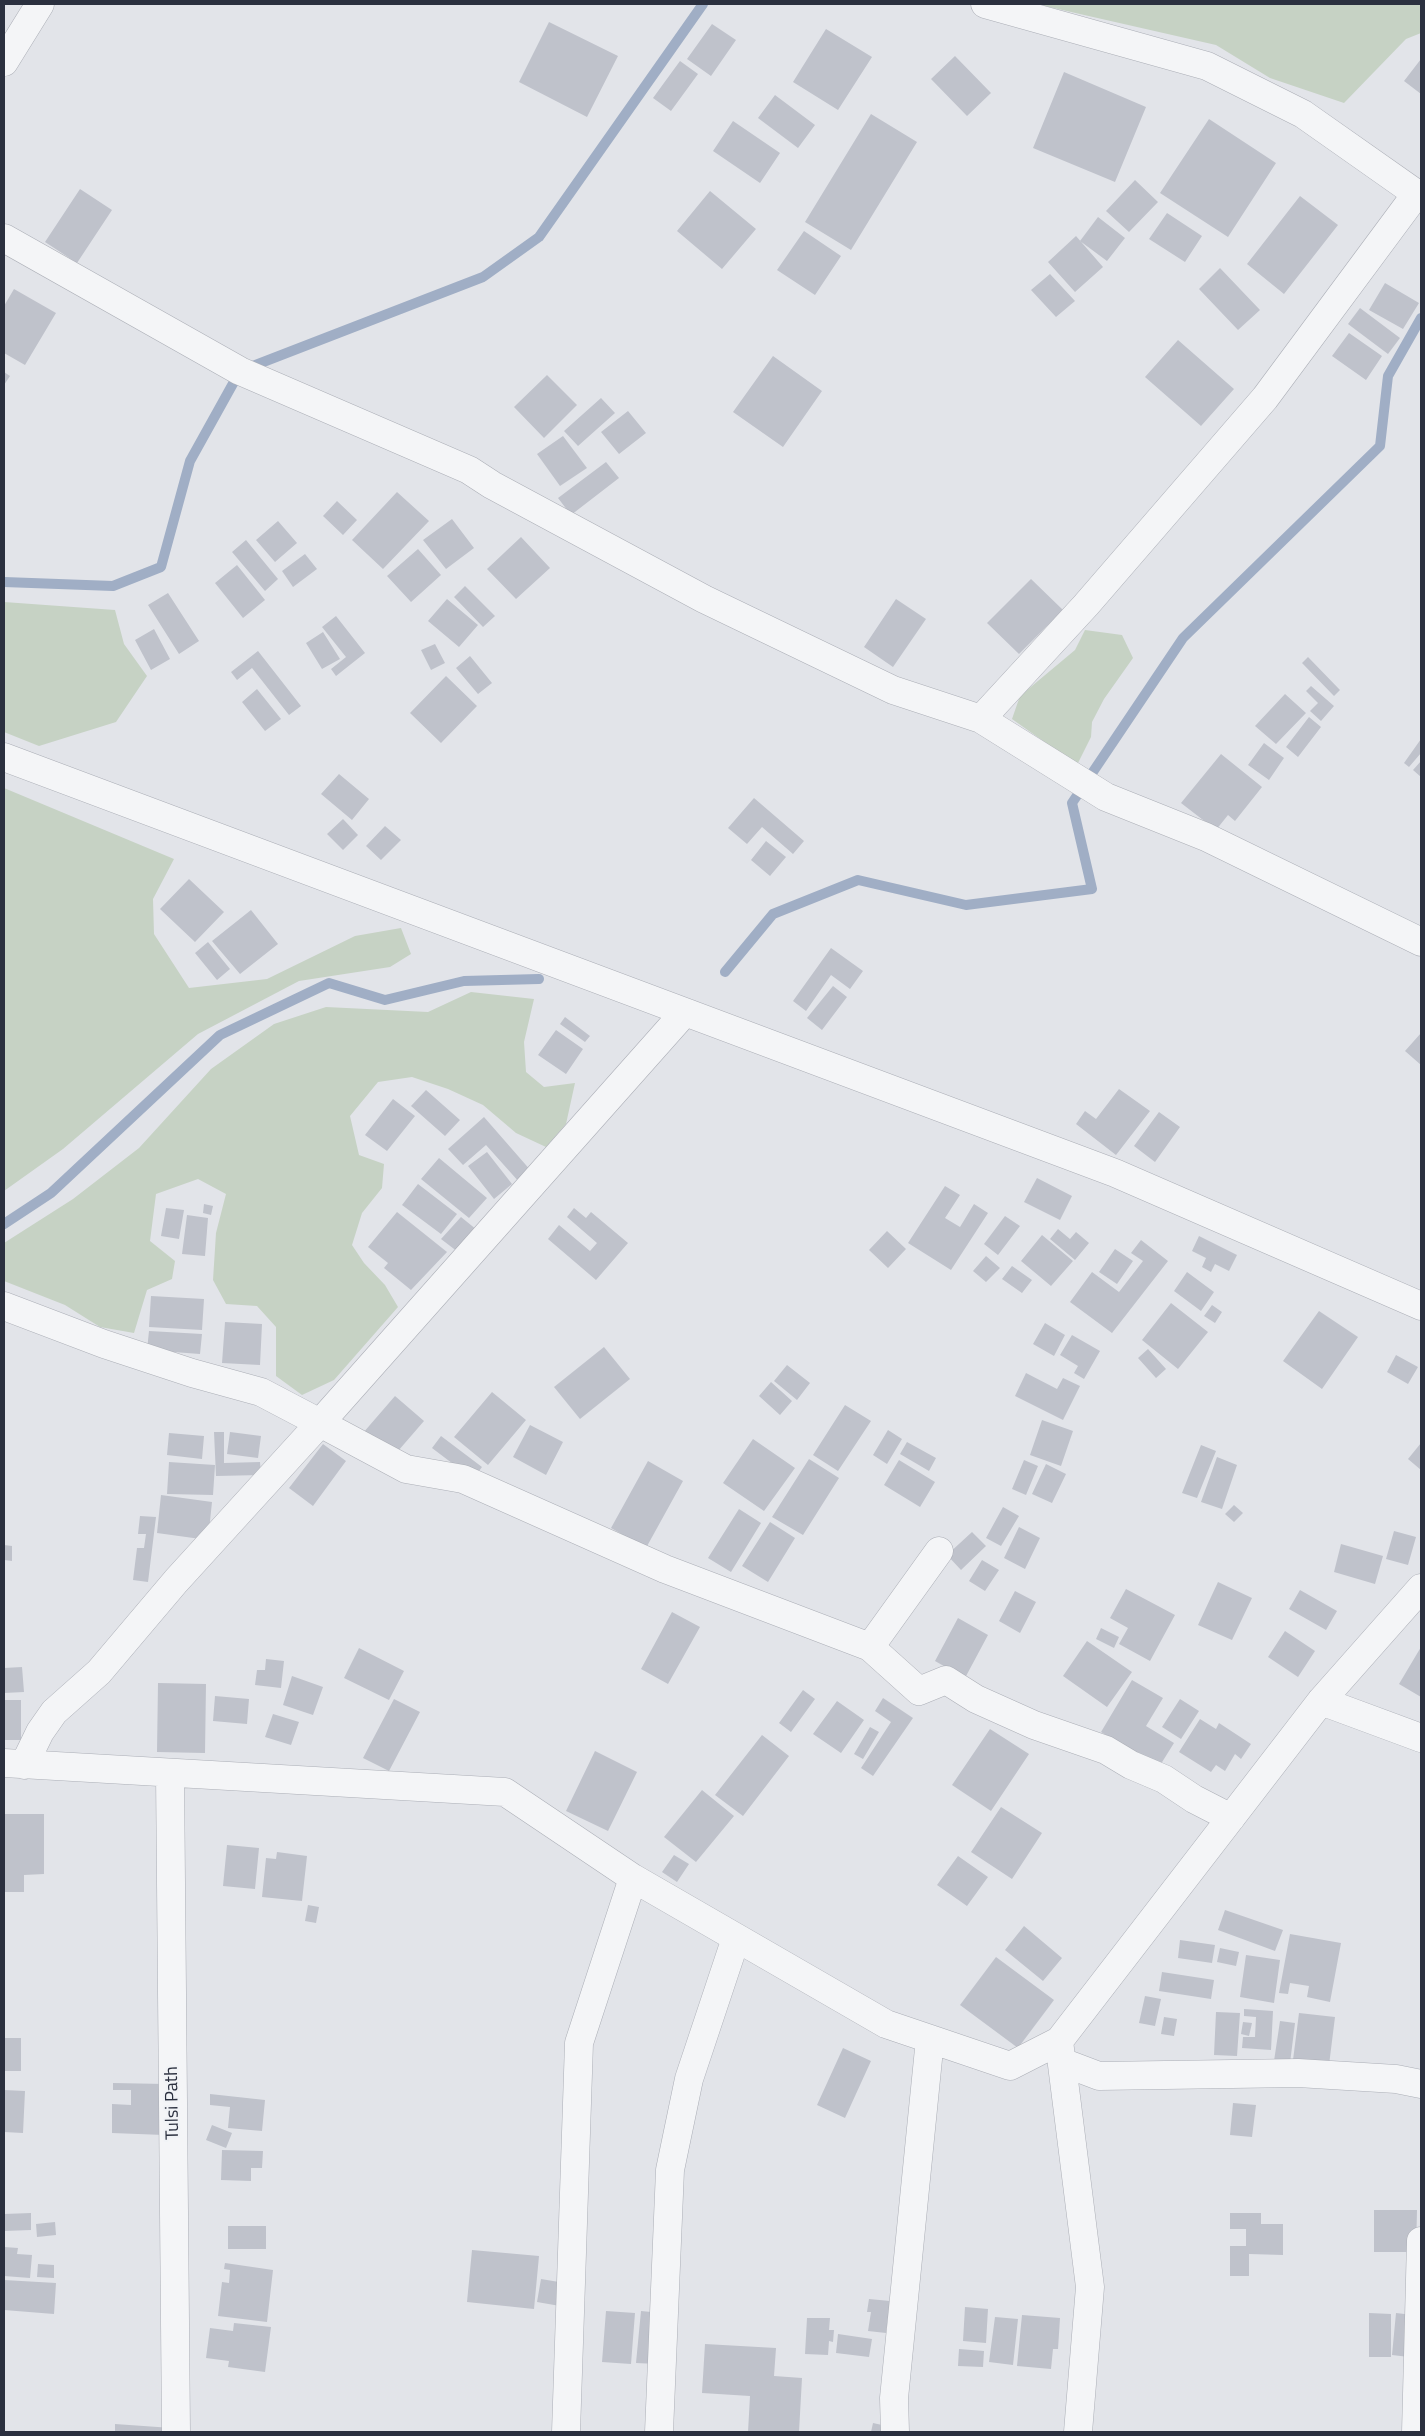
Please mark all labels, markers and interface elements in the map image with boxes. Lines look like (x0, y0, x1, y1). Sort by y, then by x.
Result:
street label: Tulsi Path (162, 2066, 184, 2140)

